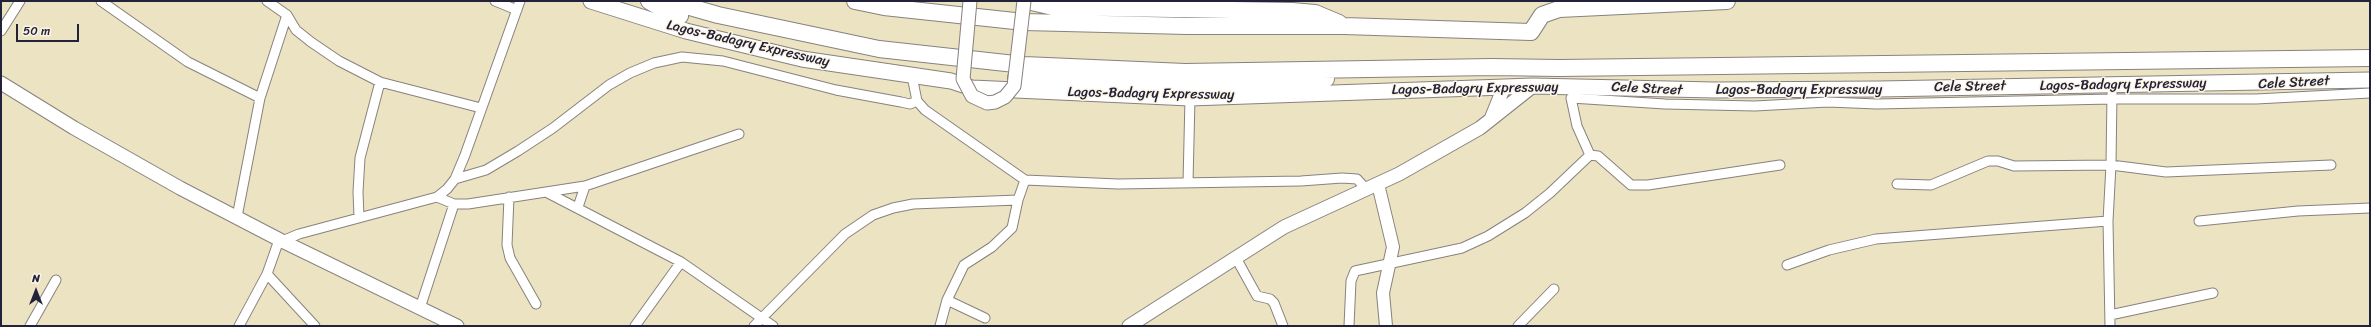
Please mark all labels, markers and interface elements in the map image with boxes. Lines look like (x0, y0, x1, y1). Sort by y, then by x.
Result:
scale bar (18, 16, 81, 42)
street label: Lagos-Badagry Expressway (665, 17, 831, 71)
text: 50 m (23, 20, 50, 42)
street label: Cele Street (2258, 73, 2330, 93)
street label: Lagos-Badagry Expressway (2039, 75, 2207, 95)
street label: Cele Street (1934, 78, 2006, 96)
street label: Lagos-Badagry Expressway (1391, 79, 1559, 99)
street label: Cele Street (1611, 79, 1683, 99)
street label: Lagos-Badagry Expressway (1716, 82, 1882, 98)
street label: Lagos-Badagry Expressway (1067, 84, 1235, 104)
text: N (32, 269, 40, 288)
north arrow (16, 271, 56, 311)

